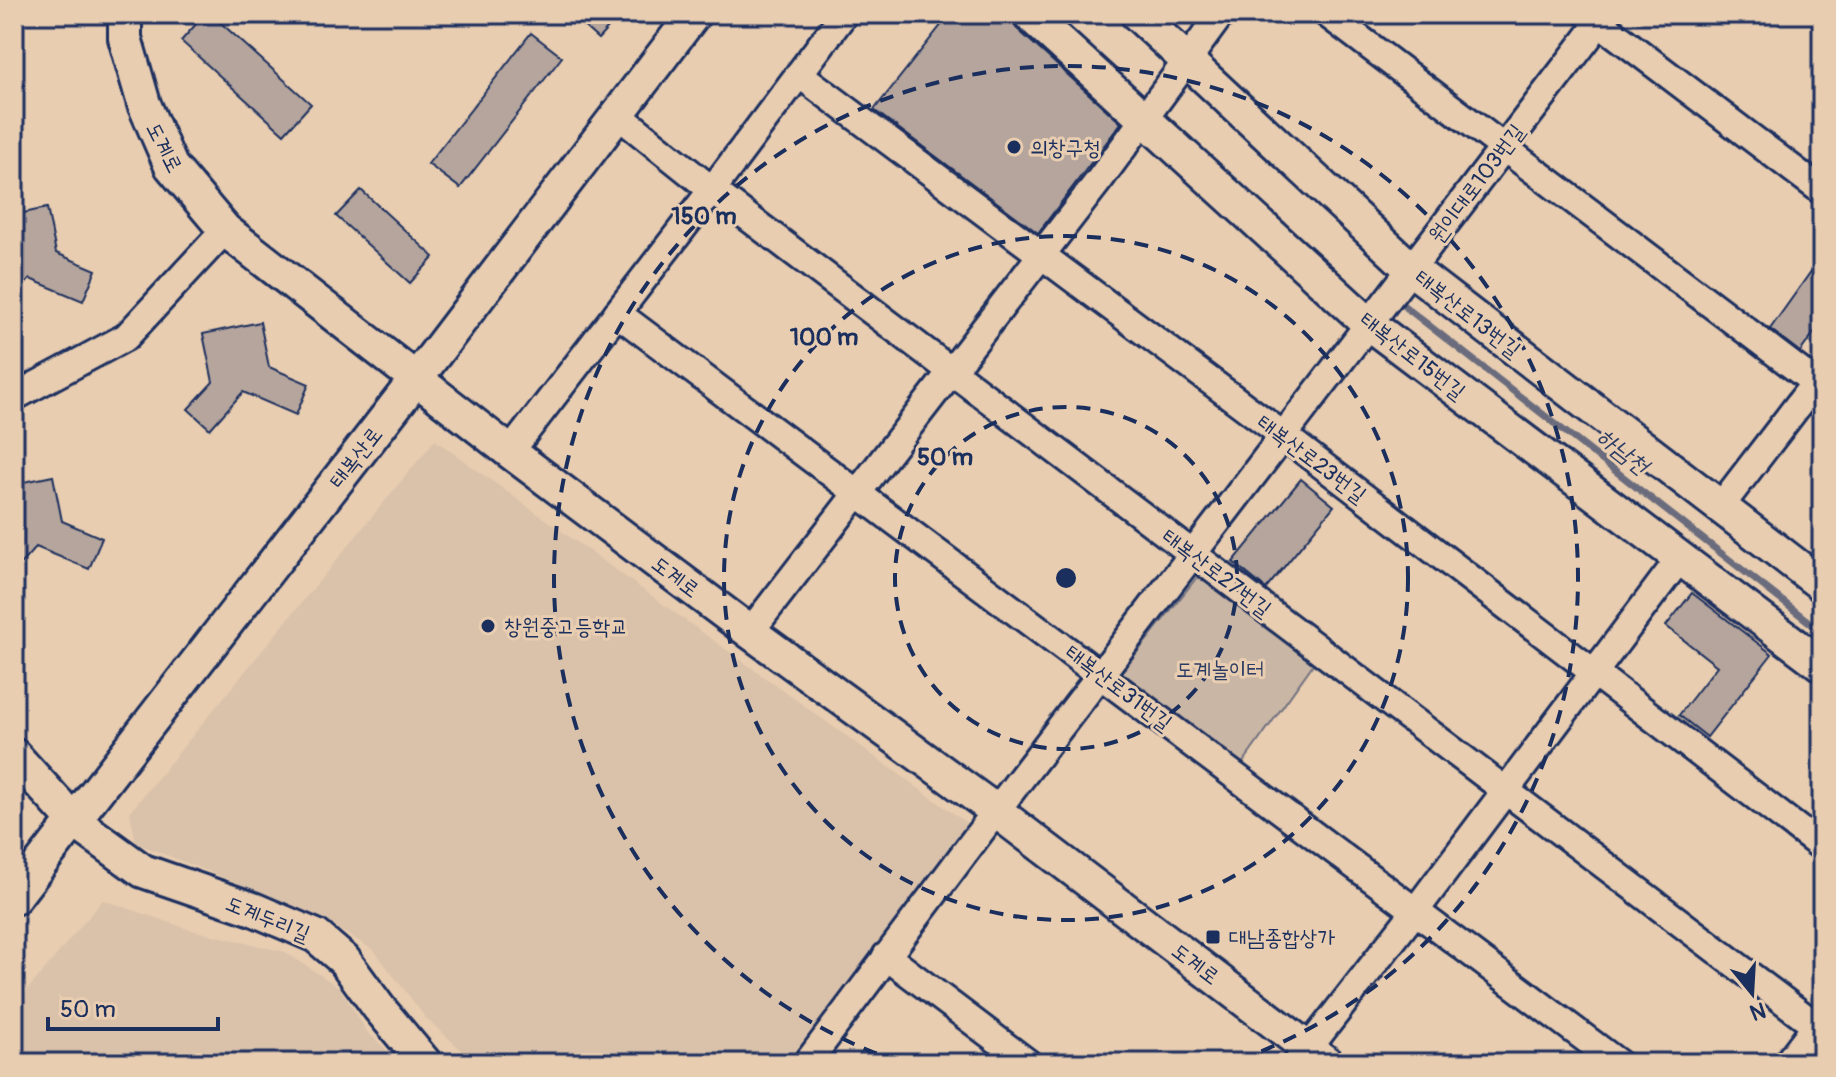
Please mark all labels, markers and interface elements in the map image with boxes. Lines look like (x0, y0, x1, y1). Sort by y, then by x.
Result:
street label: 도계로 (140, 117, 189, 177)
street label: 원이대로103번길 (1423, 118, 1531, 249)
place label: 의창구청 (1030, 134, 1101, 162)
marker: 의창구청 (1005, 138, 1023, 156)
text: 150 m (671, 202, 737, 231)
street label: 태복산로13번길 (1409, 264, 1526, 364)
street label: 태복산로15번길 (1354, 306, 1471, 406)
text: 100 m (790, 323, 858, 352)
street label: 태복산로23번길 (1251, 408, 1372, 509)
street label: 태복산로 (323, 421, 389, 494)
water label: 하남천 (1591, 422, 1657, 482)
text: 50 m (917, 443, 973, 472)
street label: 태복산로27번길 (1156, 522, 1277, 623)
street label: 도계로 (646, 550, 705, 604)
centre of rings (1052, 564, 1080, 592)
place label: 창원중고등학교 (504, 613, 628, 641)
marker: 창원중고등학교 (479, 617, 497, 635)
street label: 태복산로31번길 (1059, 638, 1178, 737)
park label: 도계놀이터 (1176, 656, 1264, 684)
street label: 도계두리길 (221, 889, 314, 949)
place label: 대남종합상가 (1229, 924, 1336, 952)
marker: 대남종합상가 (1204, 928, 1222, 946)
street label: 도계로 (1166, 937, 1225, 991)
north arrow (1712, 953, 1792, 1033)
scale bar (48, 981, 218, 1031)
text: 50 m (60, 995, 116, 1024)
text: N (1746, 995, 1769, 1027)

